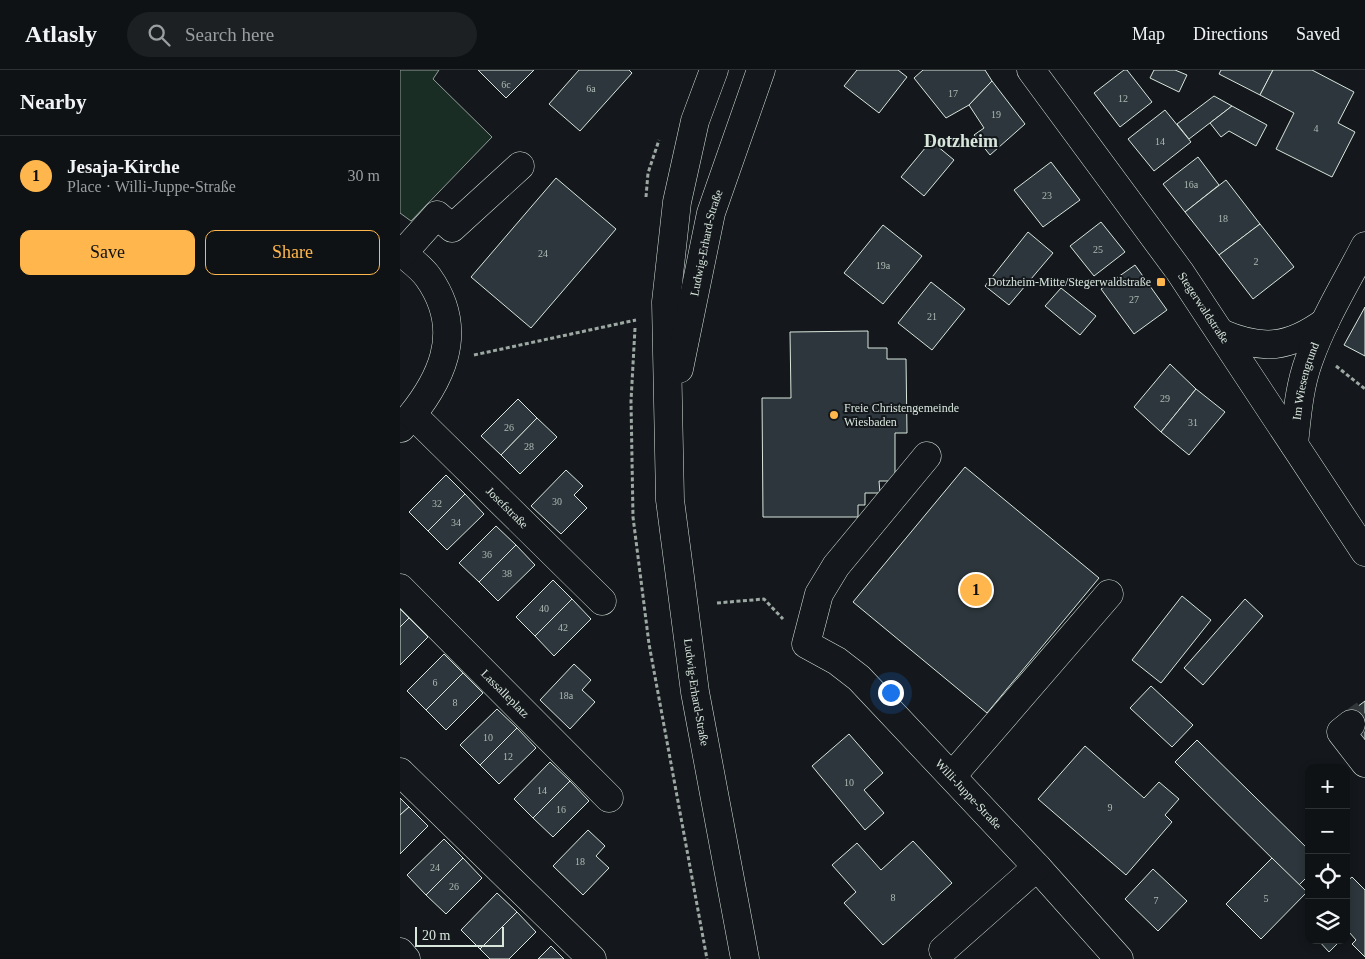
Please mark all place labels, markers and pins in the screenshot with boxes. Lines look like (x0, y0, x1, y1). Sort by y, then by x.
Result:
place label: Dotzheim-Mitte/Stegerwaldstraße (988, 275, 1151, 289)
marker: Dotzheim-Mitte/Stegerwaldstraße (1155, 276, 1167, 288)
place label: Freie Christengemeinde Wiesbaden (844, 401, 959, 429)
marker: Freie Christengemeinde Wiesbaden (828, 409, 840, 421)
pin: 1 (960, 571, 992, 609)

